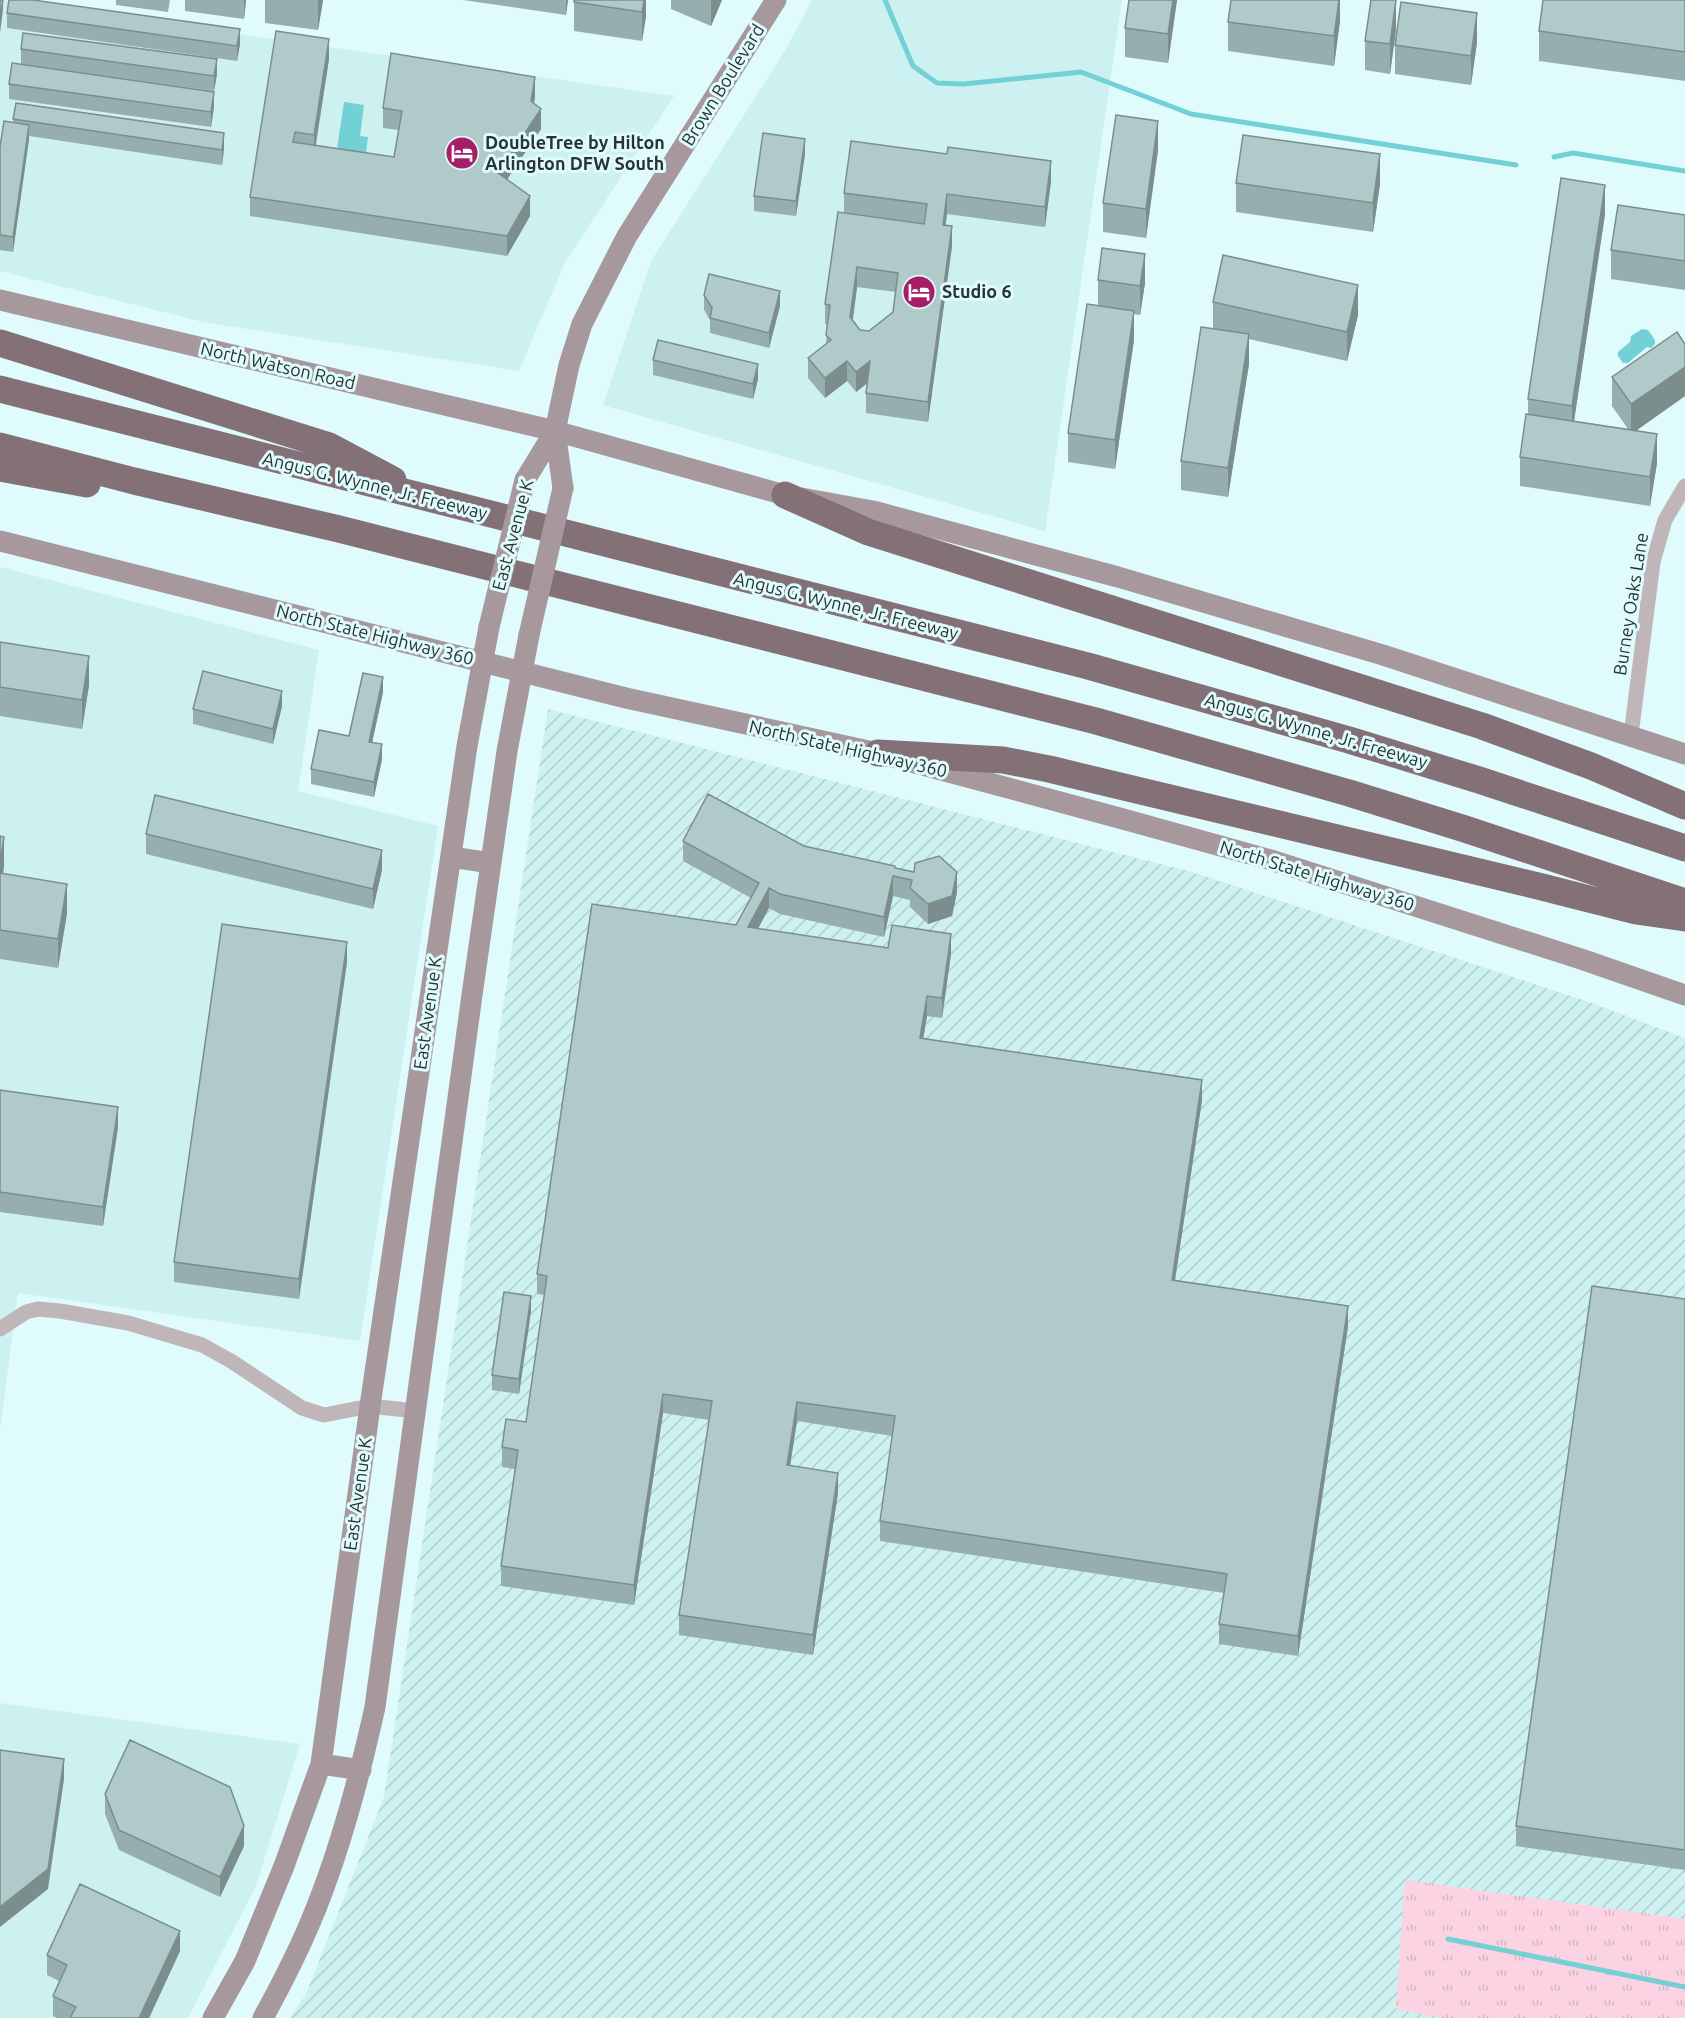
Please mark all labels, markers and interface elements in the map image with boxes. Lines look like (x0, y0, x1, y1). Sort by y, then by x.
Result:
street label: Brown Boulevard (677, 20, 768, 149)
place label: DoubleTree by Hilton Arlington DFW South (485, 132, 665, 173)
hotel icon: DoubleTree by Hilton Arlington DFW South (444, 135, 480, 171)
hotel icon: Studio 6 (901, 274, 937, 310)
place label: Studio 6 (942, 281, 1012, 301)
street label: North Watson Road (199, 337, 358, 393)
street label: Angus G. Wynne, Jr. Freeway (261, 447, 490, 523)
street label: East Avenue K (488, 477, 536, 592)
street label: Burney Oaks Lane (1609, 531, 1651, 677)
street label: Angus G. Wynne, Jr. Freeway (732, 567, 961, 643)
street label: North State Highway 360 (275, 600, 476, 668)
street label: Angus G. Wynne, Jr. Freeway (1203, 689, 1430, 772)
street label: North State Highway 360 (747, 716, 949, 781)
street label: North State Highway 360 (1218, 836, 1417, 914)
street label: East Avenue K (409, 955, 445, 1071)
street label: East Avenue K (339, 1436, 375, 1552)

